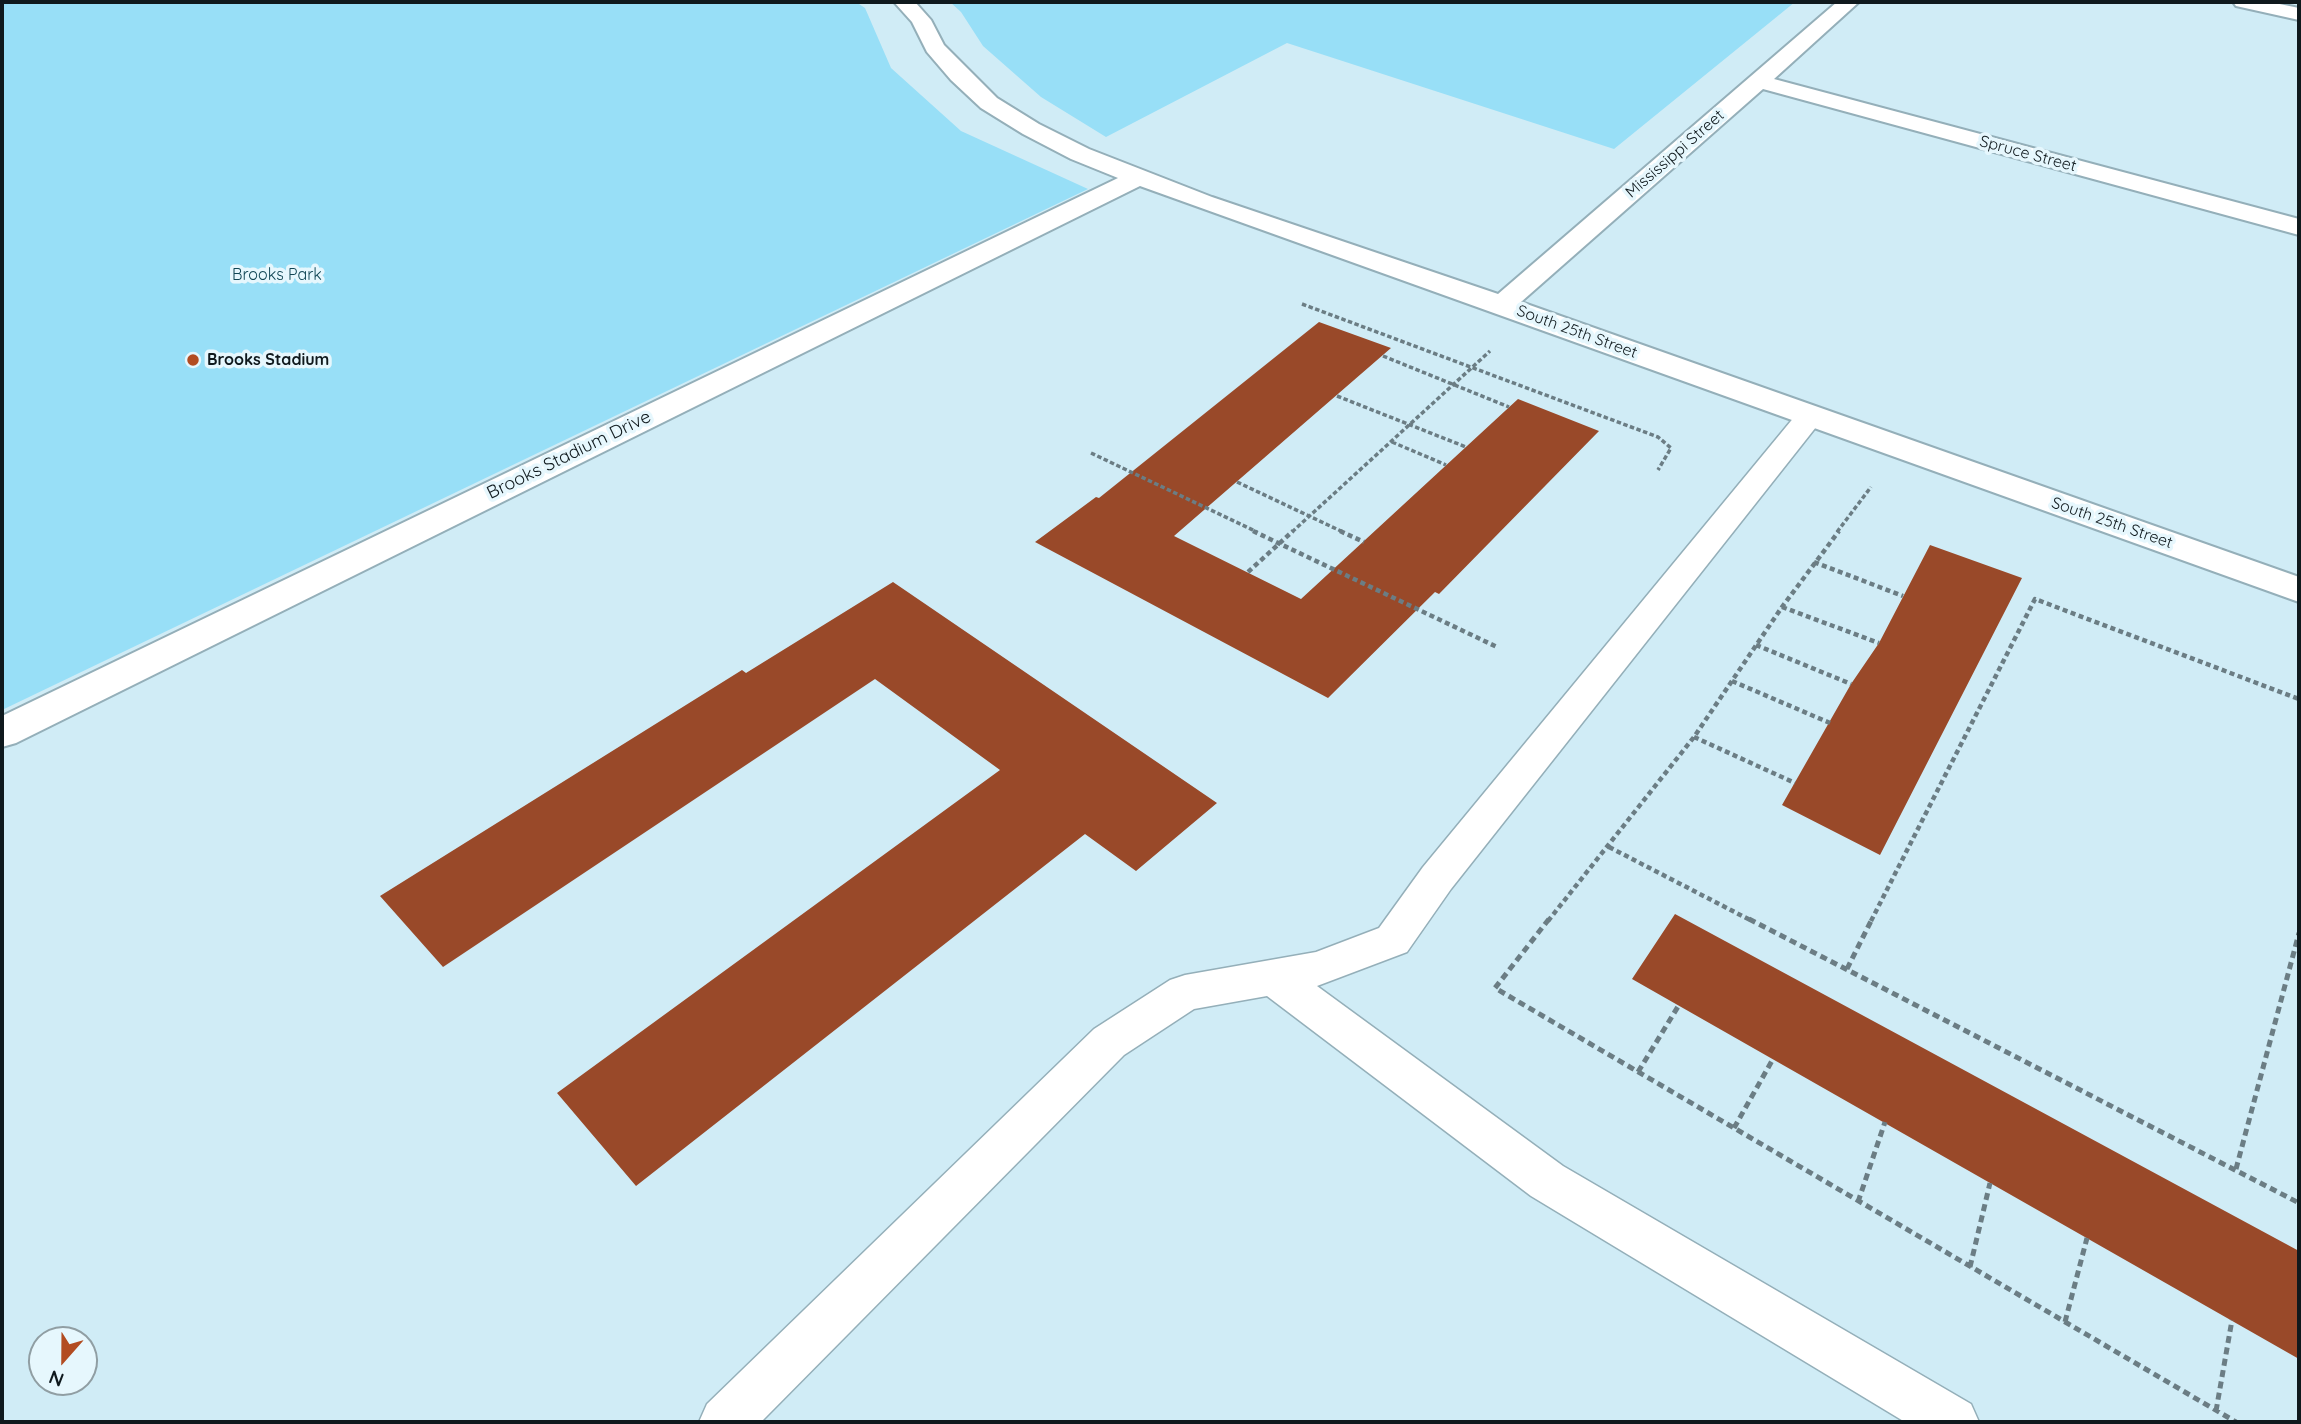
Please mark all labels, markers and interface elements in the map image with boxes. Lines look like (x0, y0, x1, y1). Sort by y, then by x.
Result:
street label: Mississippi Street (1622, 106, 1728, 202)
street label: Spruce Street (1978, 132, 2078, 176)
park label: Brooks Park (232, 265, 322, 285)
street label: South 25th Street (1514, 301, 1640, 363)
place label: Brooks Stadium (207, 350, 329, 370)
marker: Brooks Stadium (185, 352, 201, 368)
street label: Brooks Stadium Drive (484, 406, 654, 504)
street label: South 25th Street (2049, 493, 2175, 553)
north arrow (28, 1326, 98, 1396)
text: N (45, 1365, 67, 1392)

